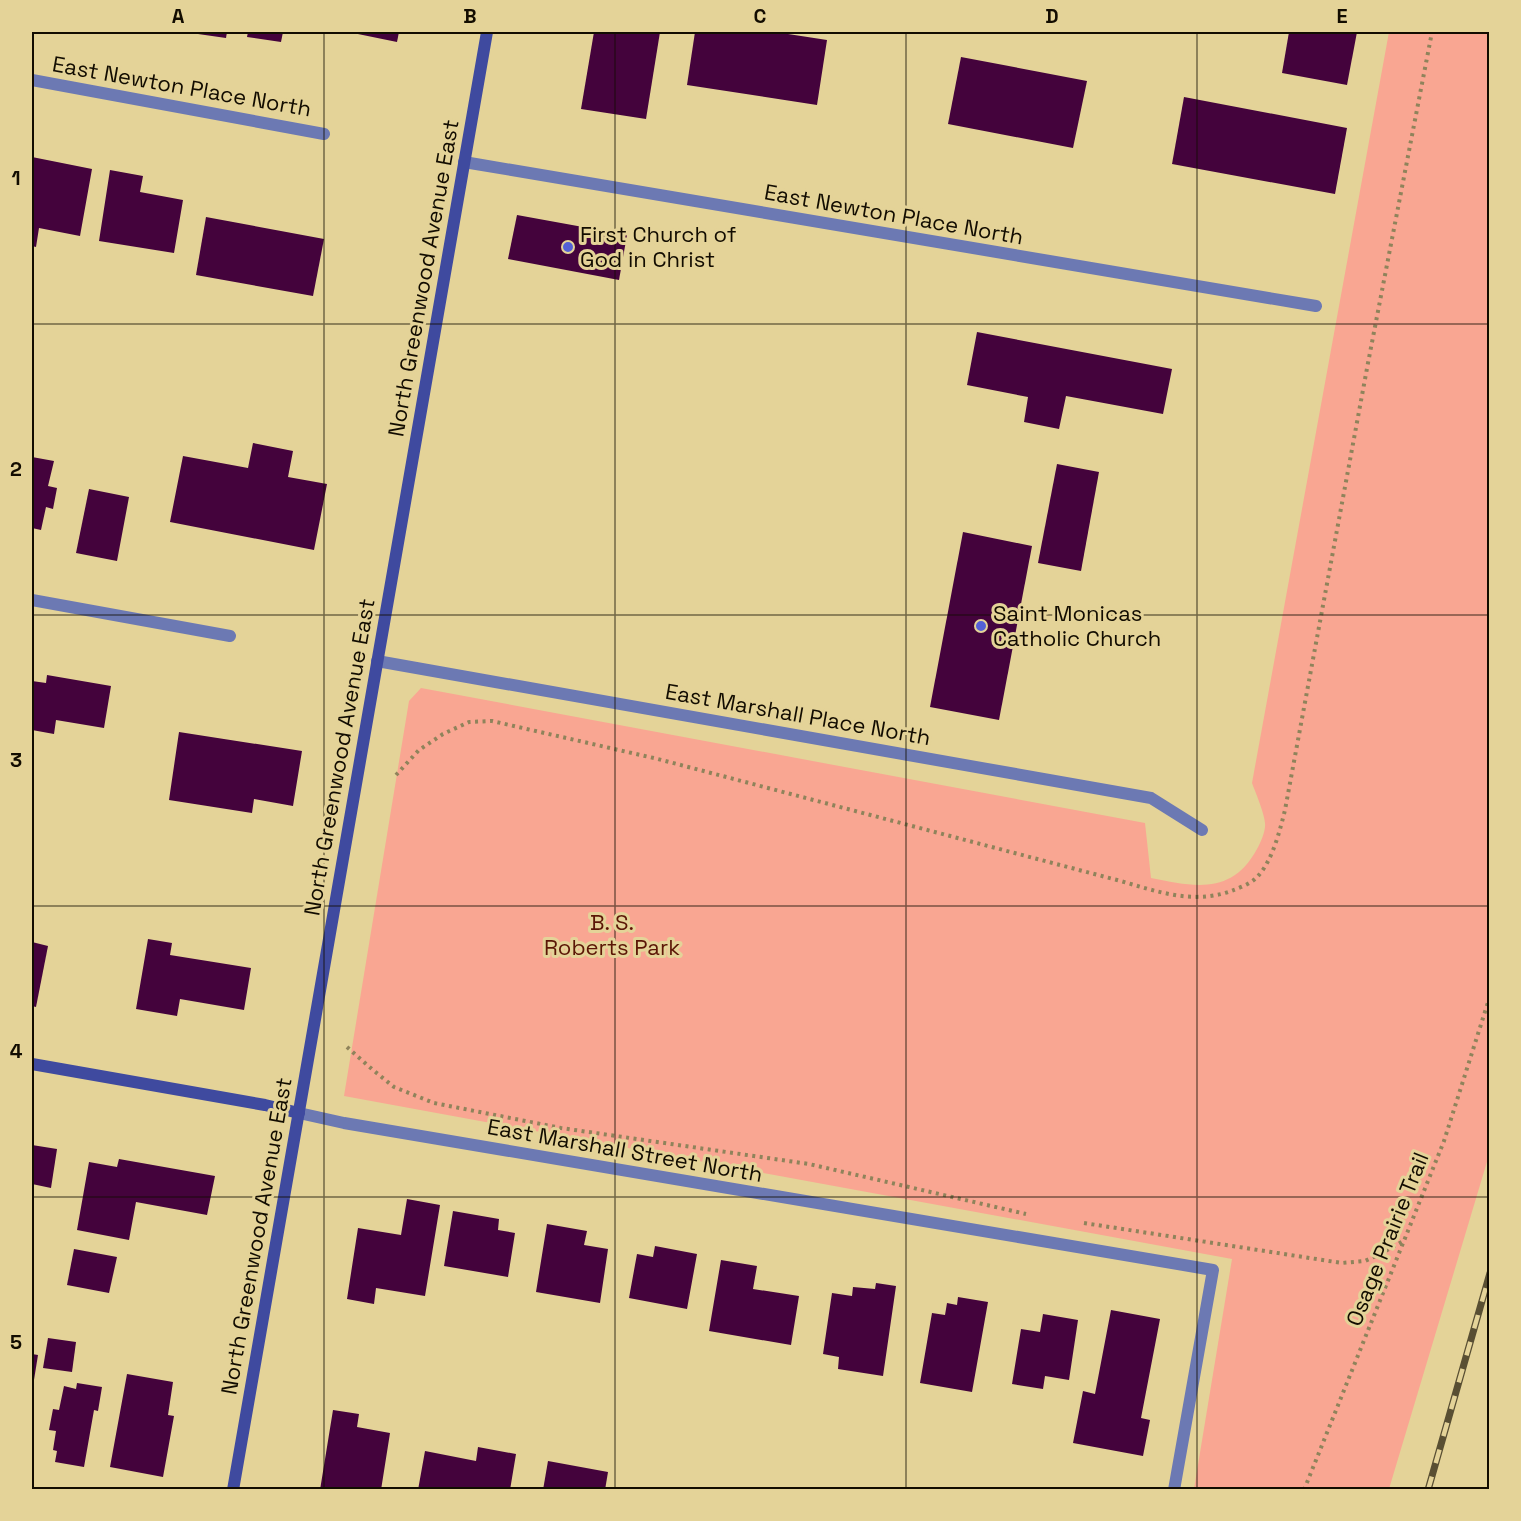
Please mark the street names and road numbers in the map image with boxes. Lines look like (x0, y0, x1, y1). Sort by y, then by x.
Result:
street label: East Newton Place North (50, 49, 314, 123)
street label: North Greenwood Avenue East (381, 117, 465, 439)
street label: East Newton Place North (762, 177, 1026, 251)
street label: North Greenwood Avenue East (297, 596, 381, 918)
street label: East Marshall Place North (663, 677, 933, 751)
street label: North Greenwood Avenue East (214, 1075, 298, 1397)
street label: East Marshall Street North (485, 1112, 765, 1188)
street label: Osage Prairie Trail (1339, 1148, 1435, 1330)

